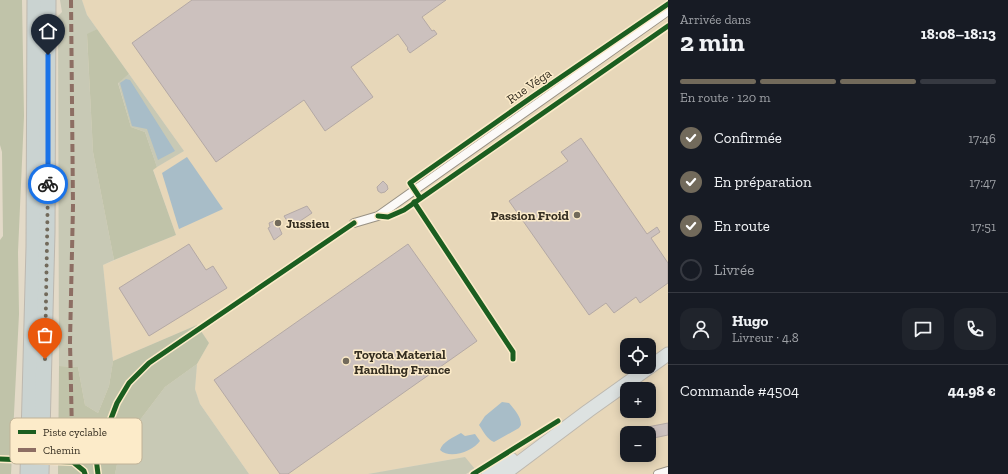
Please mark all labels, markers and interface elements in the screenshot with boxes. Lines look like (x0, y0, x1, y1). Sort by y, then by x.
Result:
text: Arrivée dans (680, 12, 751, 27)
pin (31, 14, 65, 55)
icon: home (37, 20, 59, 42)
text: 18:08–18:13 (921, 25, 996, 43)
text: 2 min (680, 26, 745, 58)
street label: Rue Véga (504, 65, 555, 107)
text: En route · 120 m (680, 90, 771, 105)
icon: check (680, 127, 702, 149)
text: Confirmée (714, 129, 782, 147)
text: 17:46 (968, 131, 996, 146)
courier (28, 164, 68, 204)
icon: check (680, 171, 702, 193)
icon: bike (37, 173, 59, 195)
text: En préparation (714, 173, 812, 191)
text: 17:47 (969, 175, 996, 190)
place label: Passion Froid (491, 208, 570, 223)
marker: Passion Froid (572, 210, 582, 220)
icon: check (680, 215, 702, 237)
place label: Jussieu (286, 216, 330, 231)
text: En route (714, 217, 770, 235)
marker: Jussieu (273, 218, 283, 228)
text: 17:51 (971, 219, 996, 234)
text: Livrée (714, 261, 754, 279)
button: person (680, 308, 722, 350)
button: chat (902, 308, 944, 350)
button: phone (954, 308, 996, 350)
text: Hugo (732, 312, 768, 330)
pin (28, 318, 62, 359)
icon: bag (34, 324, 56, 346)
text: Livreur · 4.8 (732, 330, 799, 345)
map controls (620, 338, 656, 462)
button: locate (620, 338, 656, 374)
place label: Toyota Material Handling France (354, 347, 451, 377)
marker: Toyota Material Handling France (341, 356, 351, 366)
button: + (620, 382, 656, 418)
text: Commande #4504 (680, 382, 799, 400)
text: 44.98 € (948, 382, 996, 400)
legend (10, 418, 142, 464)
text: Piste cyclable (43, 426, 107, 439)
button: − (620, 426, 656, 462)
text: Chemin (43, 444, 81, 457)

